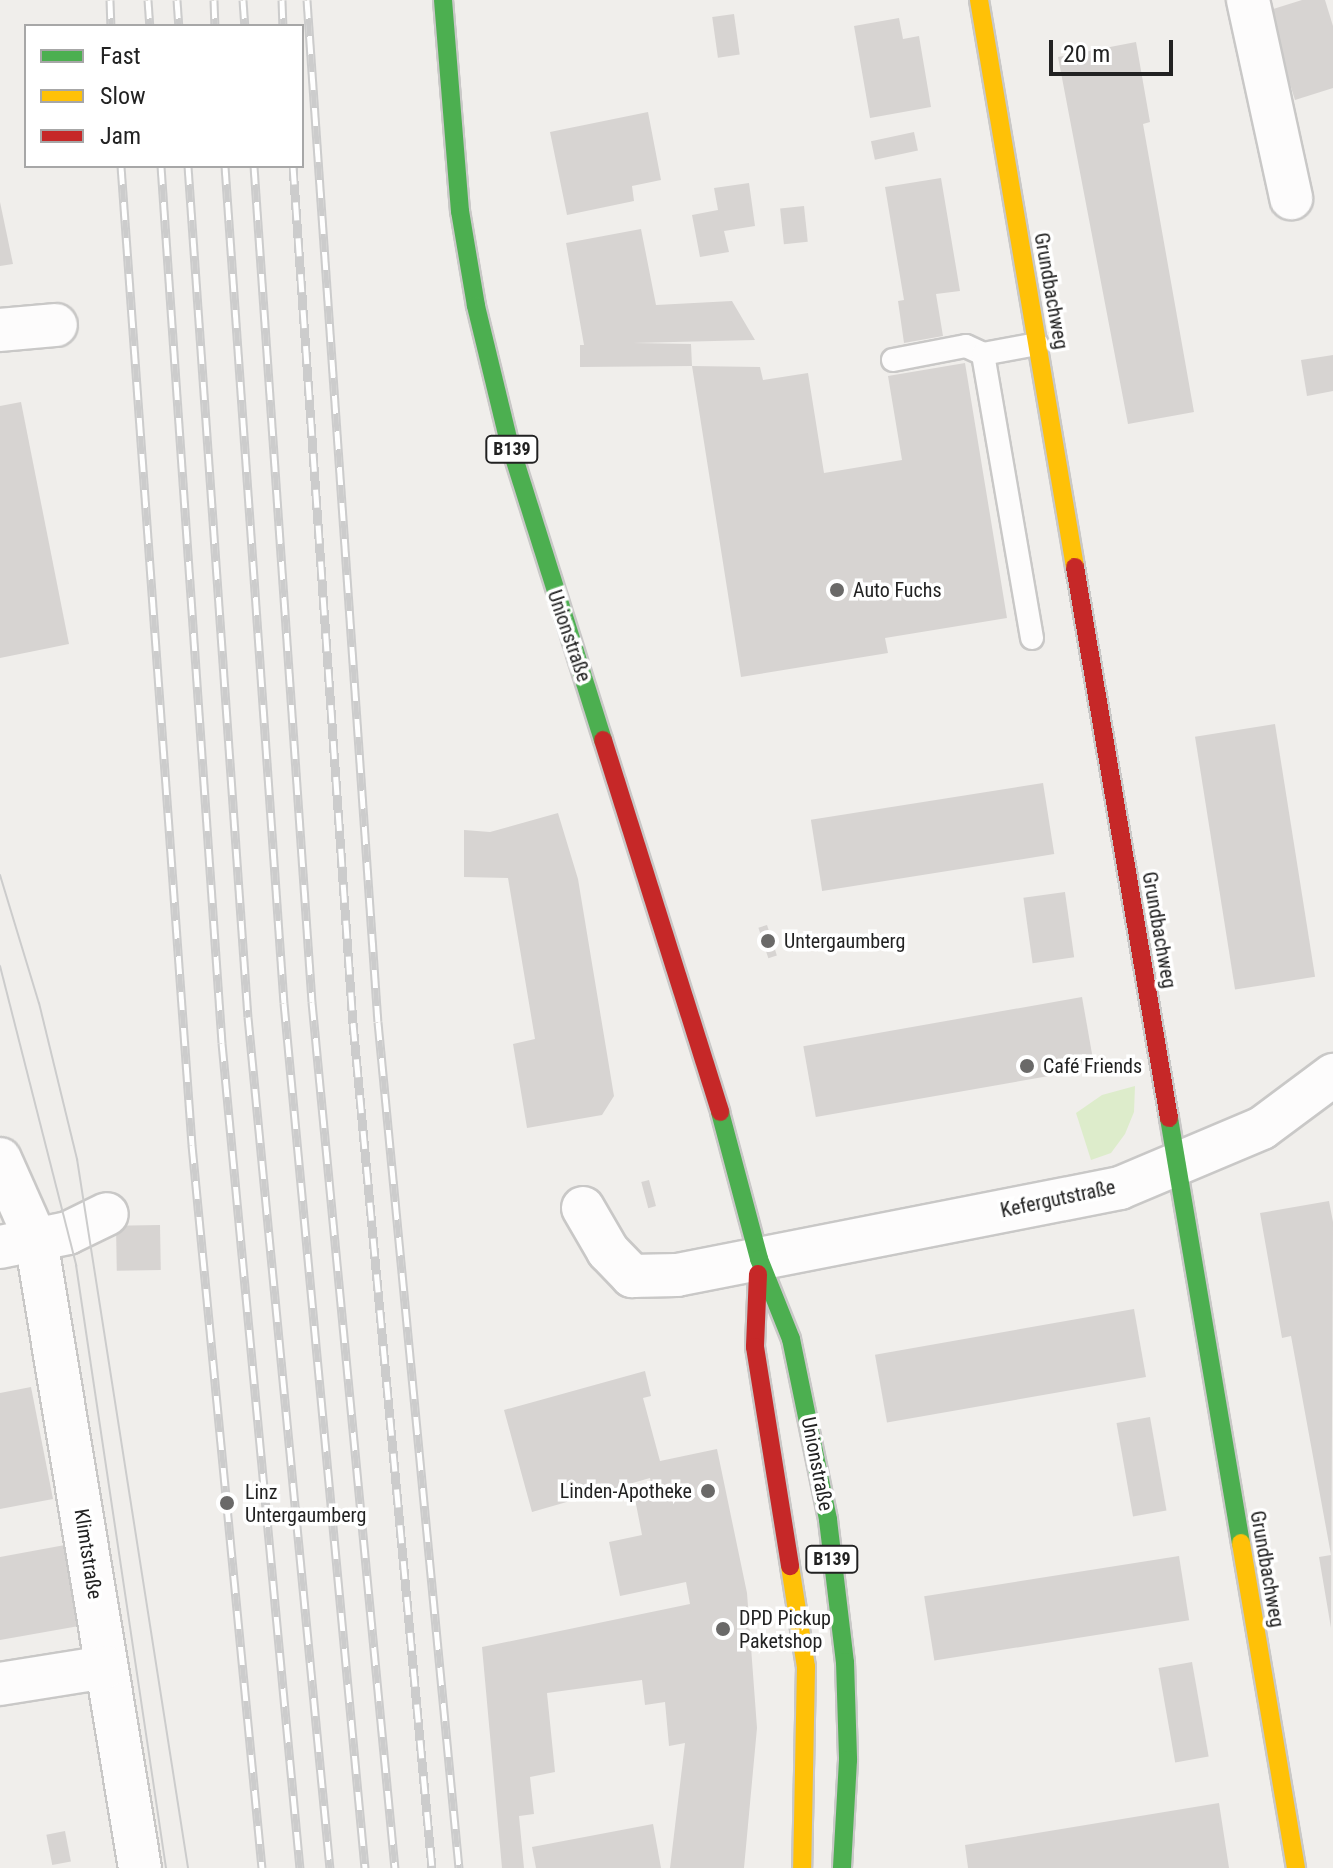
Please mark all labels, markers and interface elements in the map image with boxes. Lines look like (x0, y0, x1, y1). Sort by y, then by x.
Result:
legend (24, 24, 304, 168)
scale bar (1053, 24, 1177, 74)
text: 20 m (1063, 40, 1110, 68)
text: Fast (100, 42, 141, 70)
text: Slow (100, 82, 146, 110)
text: Jam (100, 122, 141, 150)
street label: Grundbachweg (1029, 231, 1073, 351)
road number: B139 (484, 435, 540, 463)
place label: Auto Fuchs (853, 578, 942, 602)
marker: Auto Fuchs (828, 581, 846, 599)
street label: Unionstraße (542, 587, 596, 685)
street label: Grundbachweg (1137, 870, 1181, 990)
place label: Untergaumberg (784, 929, 905, 953)
marker: Untergaumberg (759, 932, 777, 950)
place label: Café Friends (1043, 1054, 1142, 1078)
marker: Café Friends (1018, 1057, 1036, 1075)
street label: Kefergutstraße (998, 1175, 1118, 1223)
street label: Unionstraße (796, 1415, 838, 1513)
place label: Linden-Apotheke (560, 1479, 692, 1503)
place label: Linz Untergaumberg (245, 1480, 366, 1527)
marker: Linden-Apotheke (699, 1482, 717, 1500)
marker: Linz Untergaumberg (216, 1492, 238, 1514)
street label: Klimtstraße (69, 1507, 107, 1601)
street label: Grundbachweg (1245, 1509, 1289, 1629)
road number: B139 (804, 1545, 860, 1573)
place label: DPD Pickup Paketshop (739, 1606, 831, 1653)
marker: DPD Pickup Paketshop (714, 1620, 732, 1638)

